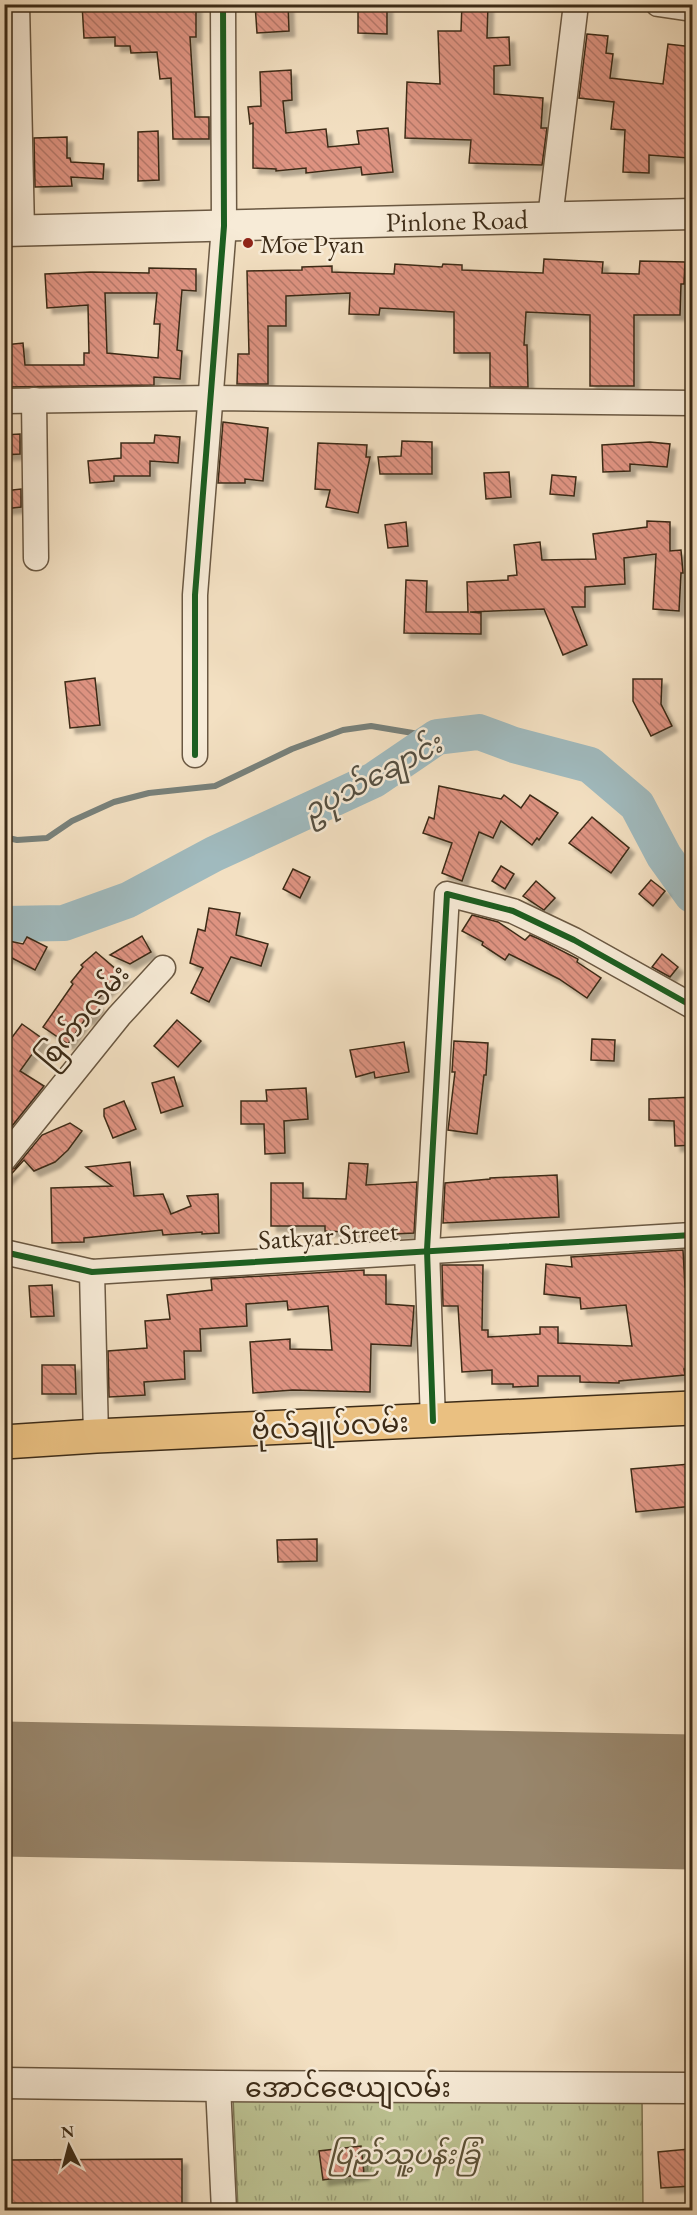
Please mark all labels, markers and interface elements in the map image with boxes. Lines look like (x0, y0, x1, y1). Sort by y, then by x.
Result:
street label: Pinlone Road (385, 201, 529, 239)
place label: Moe Pyan (260, 226, 364, 261)
marker: Moe Pyan (241, 236, 255, 250)
water label: ဥပုသ်ချောင်း (296, 723, 453, 834)
street label: စြက်ာလမ်း (29, 956, 140, 1078)
street label: Satkyar Street (257, 1213, 400, 1257)
street label: ဗိုလ်ချုပ်လမ်း (251, 1403, 410, 1453)
street label: အောင်ဇေယျလမ်း (245, 2069, 451, 2110)
north arrow (39, 2116, 99, 2176)
text: N (60, 2120, 75, 2143)
park label: ပြည်သူ့ပန်းခြံ (328, 2136, 485, 2177)

